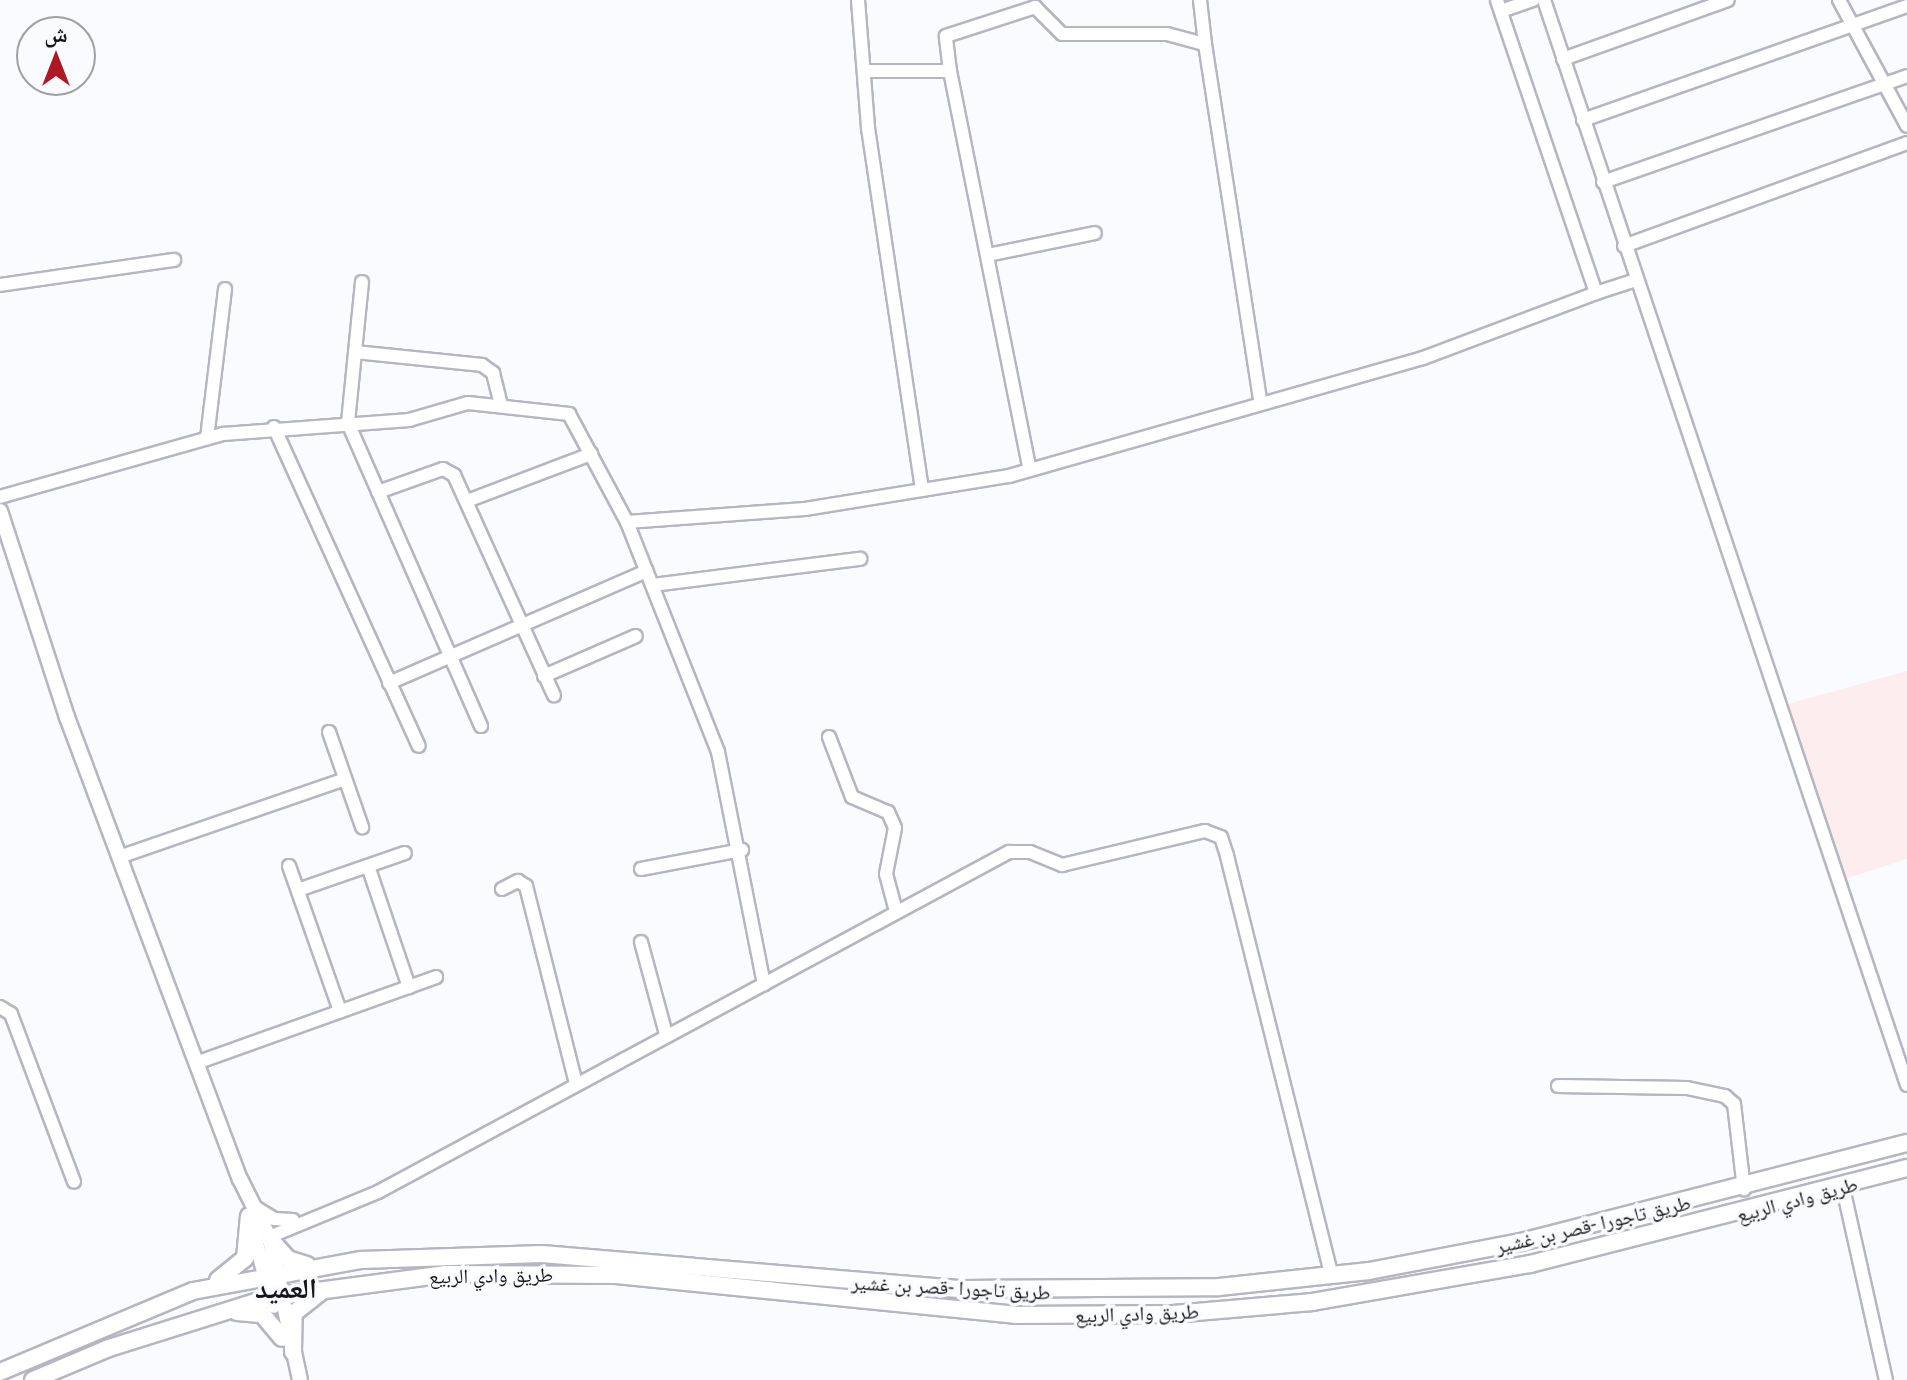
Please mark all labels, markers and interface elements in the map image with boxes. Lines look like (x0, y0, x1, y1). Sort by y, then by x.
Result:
north arrow (16, 16, 96, 96)
text: ش (44, 21, 68, 46)
street label: طريق وادي الربيع (1734, 1171, 1860, 1227)
street label: طريق تاجورا -قصر بن غشير (1493, 1190, 1693, 1258)
street label: طريق وادي الربيع (429, 1262, 553, 1288)
street label: طريق تاجورا -قصر بن غشير (851, 1270, 1051, 1304)
district label: العميد (255, 1271, 317, 1305)
street label: طريق وادي الربيع (1075, 1299, 1199, 1327)

